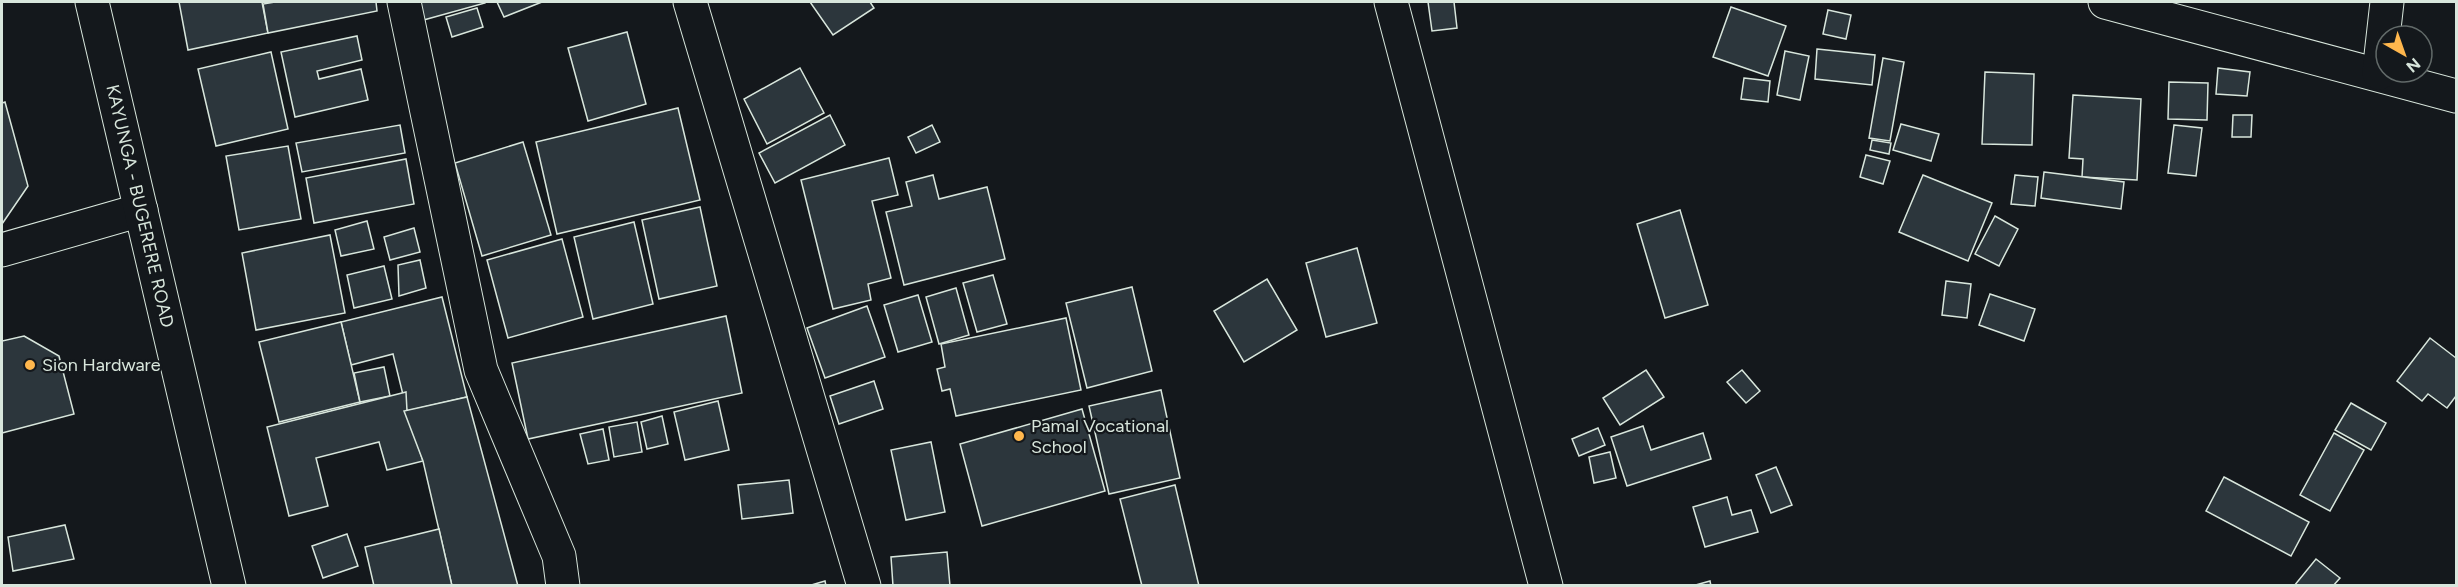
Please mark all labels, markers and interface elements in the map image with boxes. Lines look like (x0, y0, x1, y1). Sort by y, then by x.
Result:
north arrow (2374, 24, 2434, 84)
text: N (2402, 54, 2424, 76)
street label: KAYUNGA - BUGERERE ROAD (101, 82, 179, 330)
place label: Sion Hardware (42, 354, 161, 376)
marker: Sion Hardware (23, 358, 37, 372)
place label: Pamal Vocational School (1031, 415, 1169, 458)
marker: Pamal Vocational School (1012, 429, 1026, 443)

